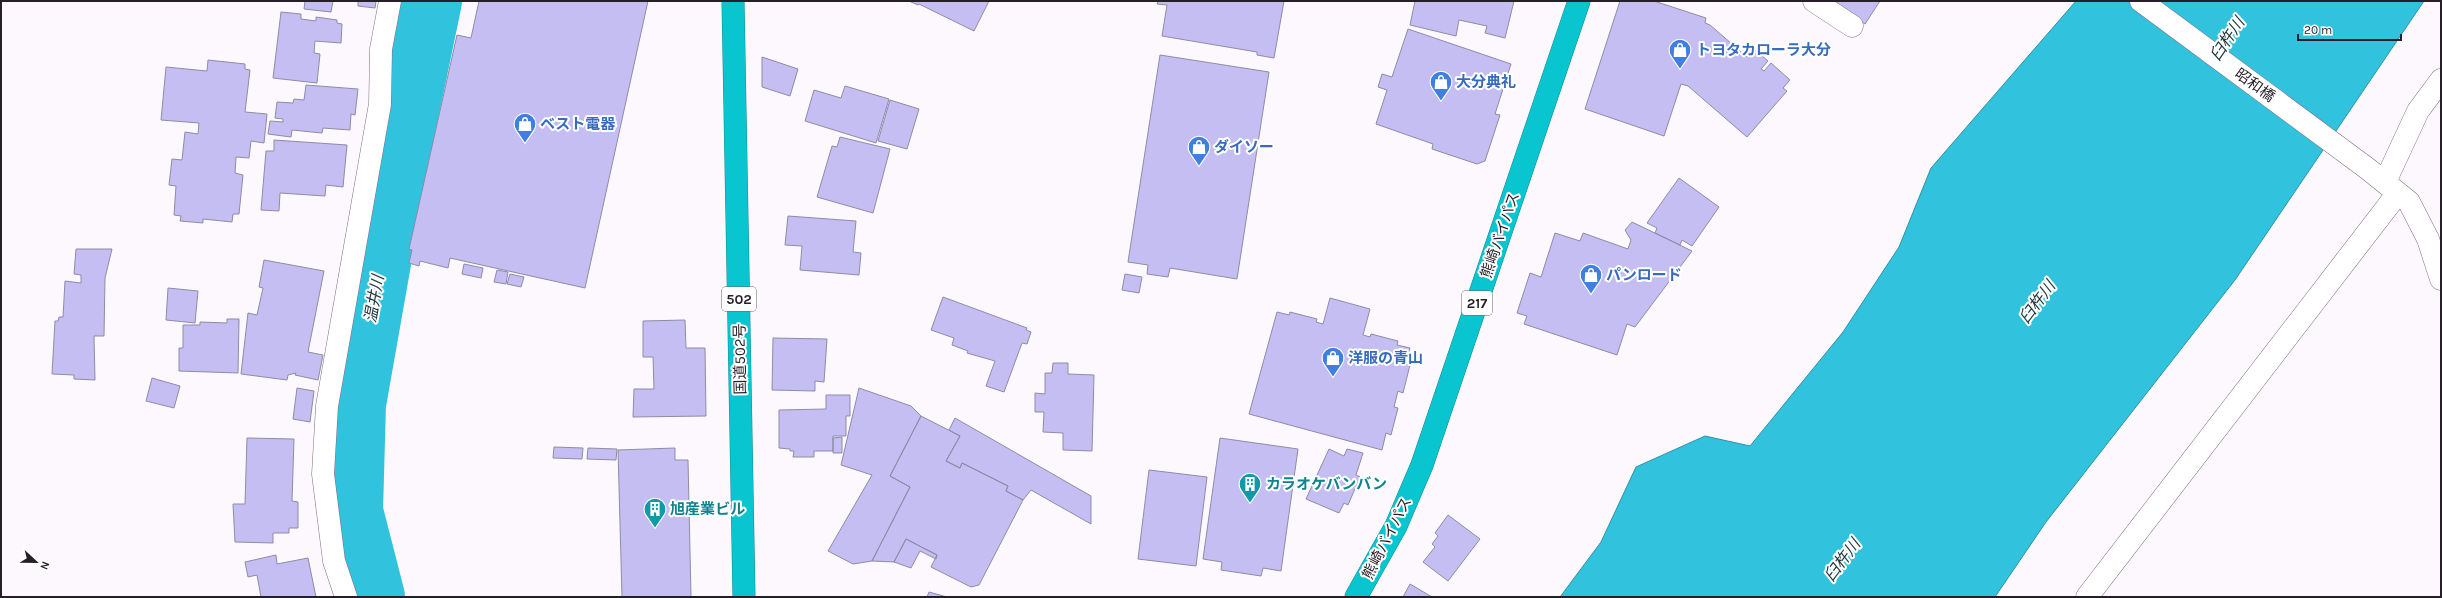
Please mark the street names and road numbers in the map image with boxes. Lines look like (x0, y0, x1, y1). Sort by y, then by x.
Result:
street label: 昭和橋 (2232, 64, 2278, 106)
street label: 熊崎バイパス (1477, 190, 1523, 280)
road number: 502 (722, 287, 756, 311)
road number: 217 (1462, 291, 1492, 315)
street label: 国道502号 (730, 323, 750, 395)
street label: 熊崎バイパス (1359, 494, 1415, 582)

